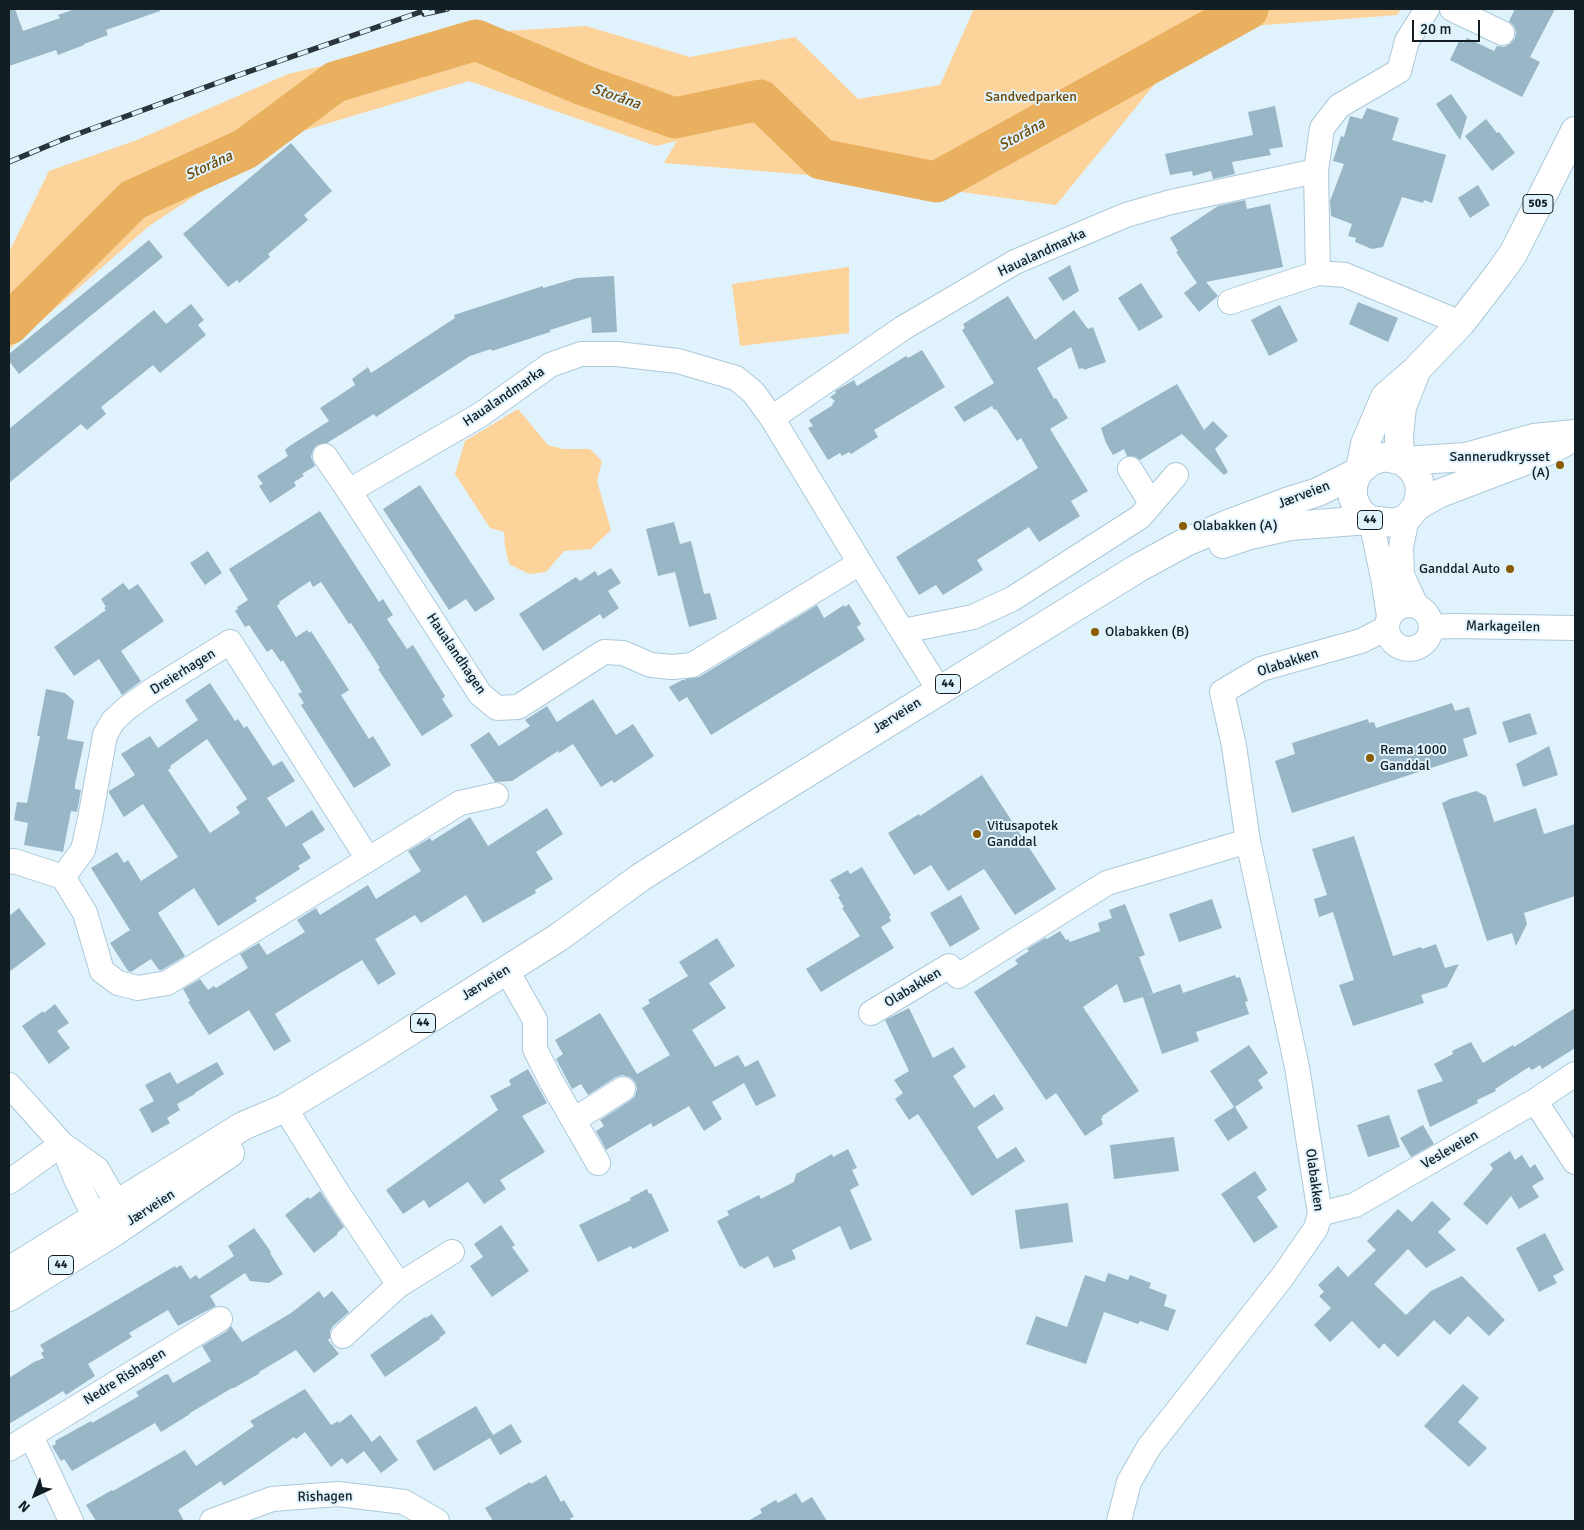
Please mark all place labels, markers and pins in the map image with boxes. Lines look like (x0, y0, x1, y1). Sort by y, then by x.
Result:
place label: Sannerudkrysset (A) (1449, 449, 1550, 482)
marker: Sannerudkrysset (A) (1554, 459, 1566, 471)
place label: Olabakken (A) (1193, 518, 1278, 534)
marker: Olabakken (A) (1177, 520, 1189, 532)
place label: Ganddal Auto (1419, 561, 1500, 577)
marker: Ganddal Auto (1504, 563, 1516, 575)
place label: Olabakken (B) (1105, 624, 1189, 640)
marker: Olabakken (B) (1089, 626, 1101, 638)
place label: Rema 1000 Ganddal (1380, 742, 1447, 774)
marker: Rema 1000 Ganddal (1364, 752, 1376, 764)
place label: Vitusapotek Ganddal (987, 818, 1058, 850)
marker: Vitusapotek Ganddal (971, 828, 983, 840)

